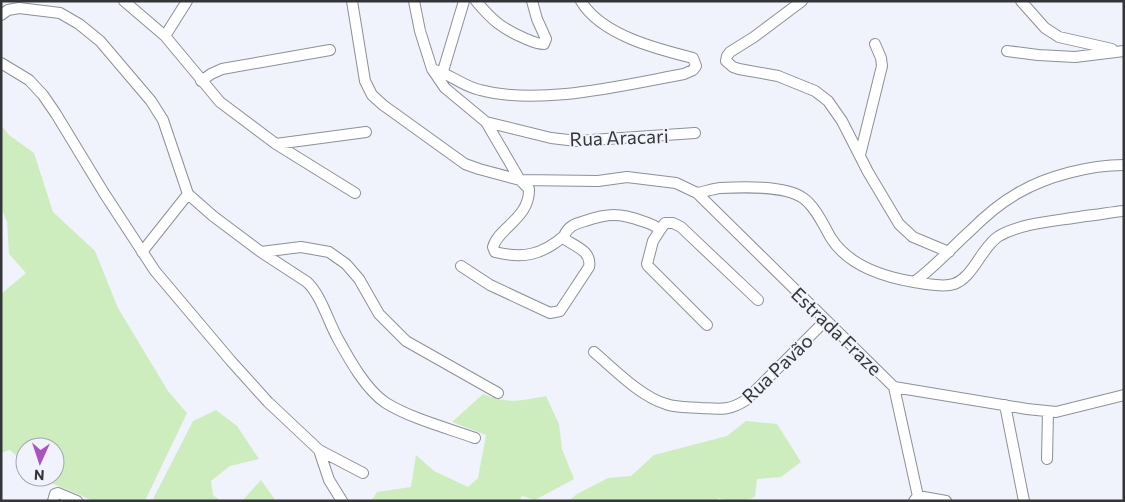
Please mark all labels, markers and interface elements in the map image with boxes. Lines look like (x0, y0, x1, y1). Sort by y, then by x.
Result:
street label: Rua Aracari (569, 124, 669, 150)
street label: Estrada Fraze (787, 282, 887, 380)
street label: Rua Pavão (737, 329, 817, 407)
north arrow (15, 437, 65, 487)
text: N (34, 467, 45, 484)

